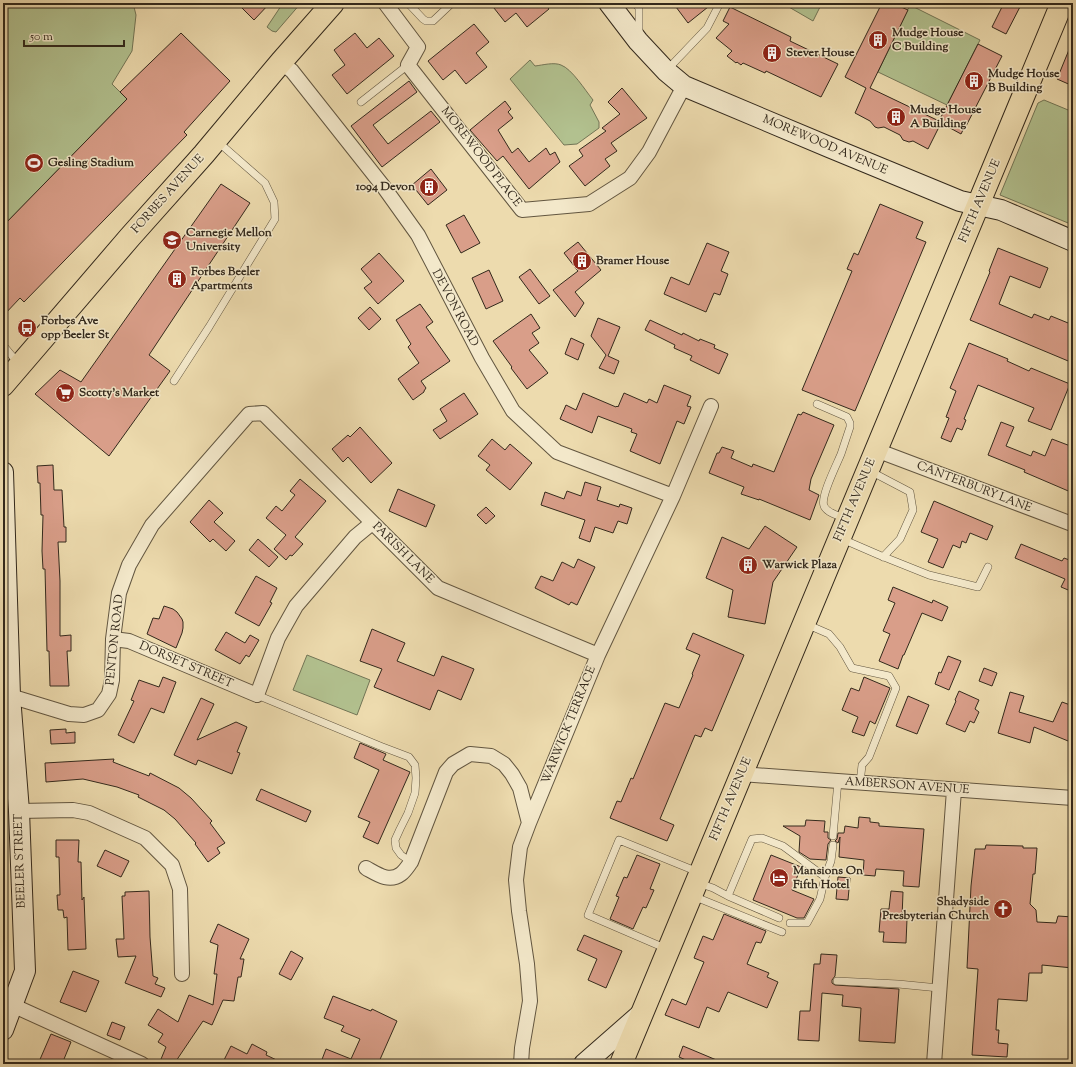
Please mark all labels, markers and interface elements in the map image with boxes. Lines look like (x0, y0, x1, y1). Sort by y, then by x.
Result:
scale bar (24, 22, 124, 48)
place label: Mudge House C Building (891, 24, 964, 56)
text: 50 m (29, 28, 53, 46)
building icon: Mudge House C Building (867, 29, 889, 51)
building icon: Stever House (761, 42, 783, 64)
place label: Stever House (786, 44, 855, 62)
place label: Mudge House B Building (987, 65, 1060, 97)
building icon: Mudge House B Building (963, 70, 985, 92)
place label: Mudge House A Building (909, 101, 982, 133)
street label: MOREWOOD PLACE (436, 103, 526, 211)
building icon: Mudge House A Building (885, 106, 907, 128)
street label: MOREWOOD AVENUE (760, 111, 891, 180)
street label: FORBES AVENUE (127, 150, 209, 238)
sports icon: Gesling Stadium (23, 152, 45, 174)
place label: Gesling Stadium (48, 154, 134, 172)
street label: FIFTH AVENUE (954, 156, 1006, 246)
building icon: 1094 Devon (418, 176, 440, 198)
place label: 1094 Devon (355, 178, 416, 196)
place label: Carnegie Mellon University (185, 224, 273, 256)
school or university icon: Carnegie Mellon University (161, 229, 183, 251)
building icon: Bramer House (571, 250, 593, 272)
place label: Bramer House (595, 252, 670, 270)
place label: Forbes Beeler Apartments (190, 263, 260, 295)
street label: DEVON ROAD (427, 266, 483, 350)
building icon: Forbes Beeler Apartments (166, 268, 188, 290)
place label: Forbes Ave opp Beeler St (40, 312, 110, 344)
bus stop icon: Forbes Ave opp Beeler St (16, 317, 38, 339)
supermarket icon: Scotty's Market (54, 382, 76, 404)
place label: Scotty's Market (79, 384, 160, 402)
street label: FIFTH AVENUE (829, 455, 881, 545)
street label: CANTERBURY LANE (914, 457, 1035, 518)
street label: PARISH LANE (368, 518, 439, 589)
building icon: Warwick Plaza (737, 554, 759, 576)
place label: Warwick Plaza (761, 556, 837, 574)
street label: PENTON ROAD (101, 594, 129, 686)
street label: DORSET STREET (136, 637, 236, 693)
street label: WARWICK TERRACE (537, 663, 601, 787)
street label: FIFTH AVENUE (705, 754, 757, 844)
street label: AMBERSON AVENUE (844, 773, 971, 799)
street label: BEELER STREET (9, 813, 31, 909)
place label: Mansions On Fifth Hotel (792, 862, 864, 894)
hotel icon: Mansions On Fifth Hotel (768, 867, 790, 889)
place label: Shadyside Presbyterian Church (881, 893, 990, 925)
church icon: Shadyside Presbyterian Church (992, 898, 1014, 920)

